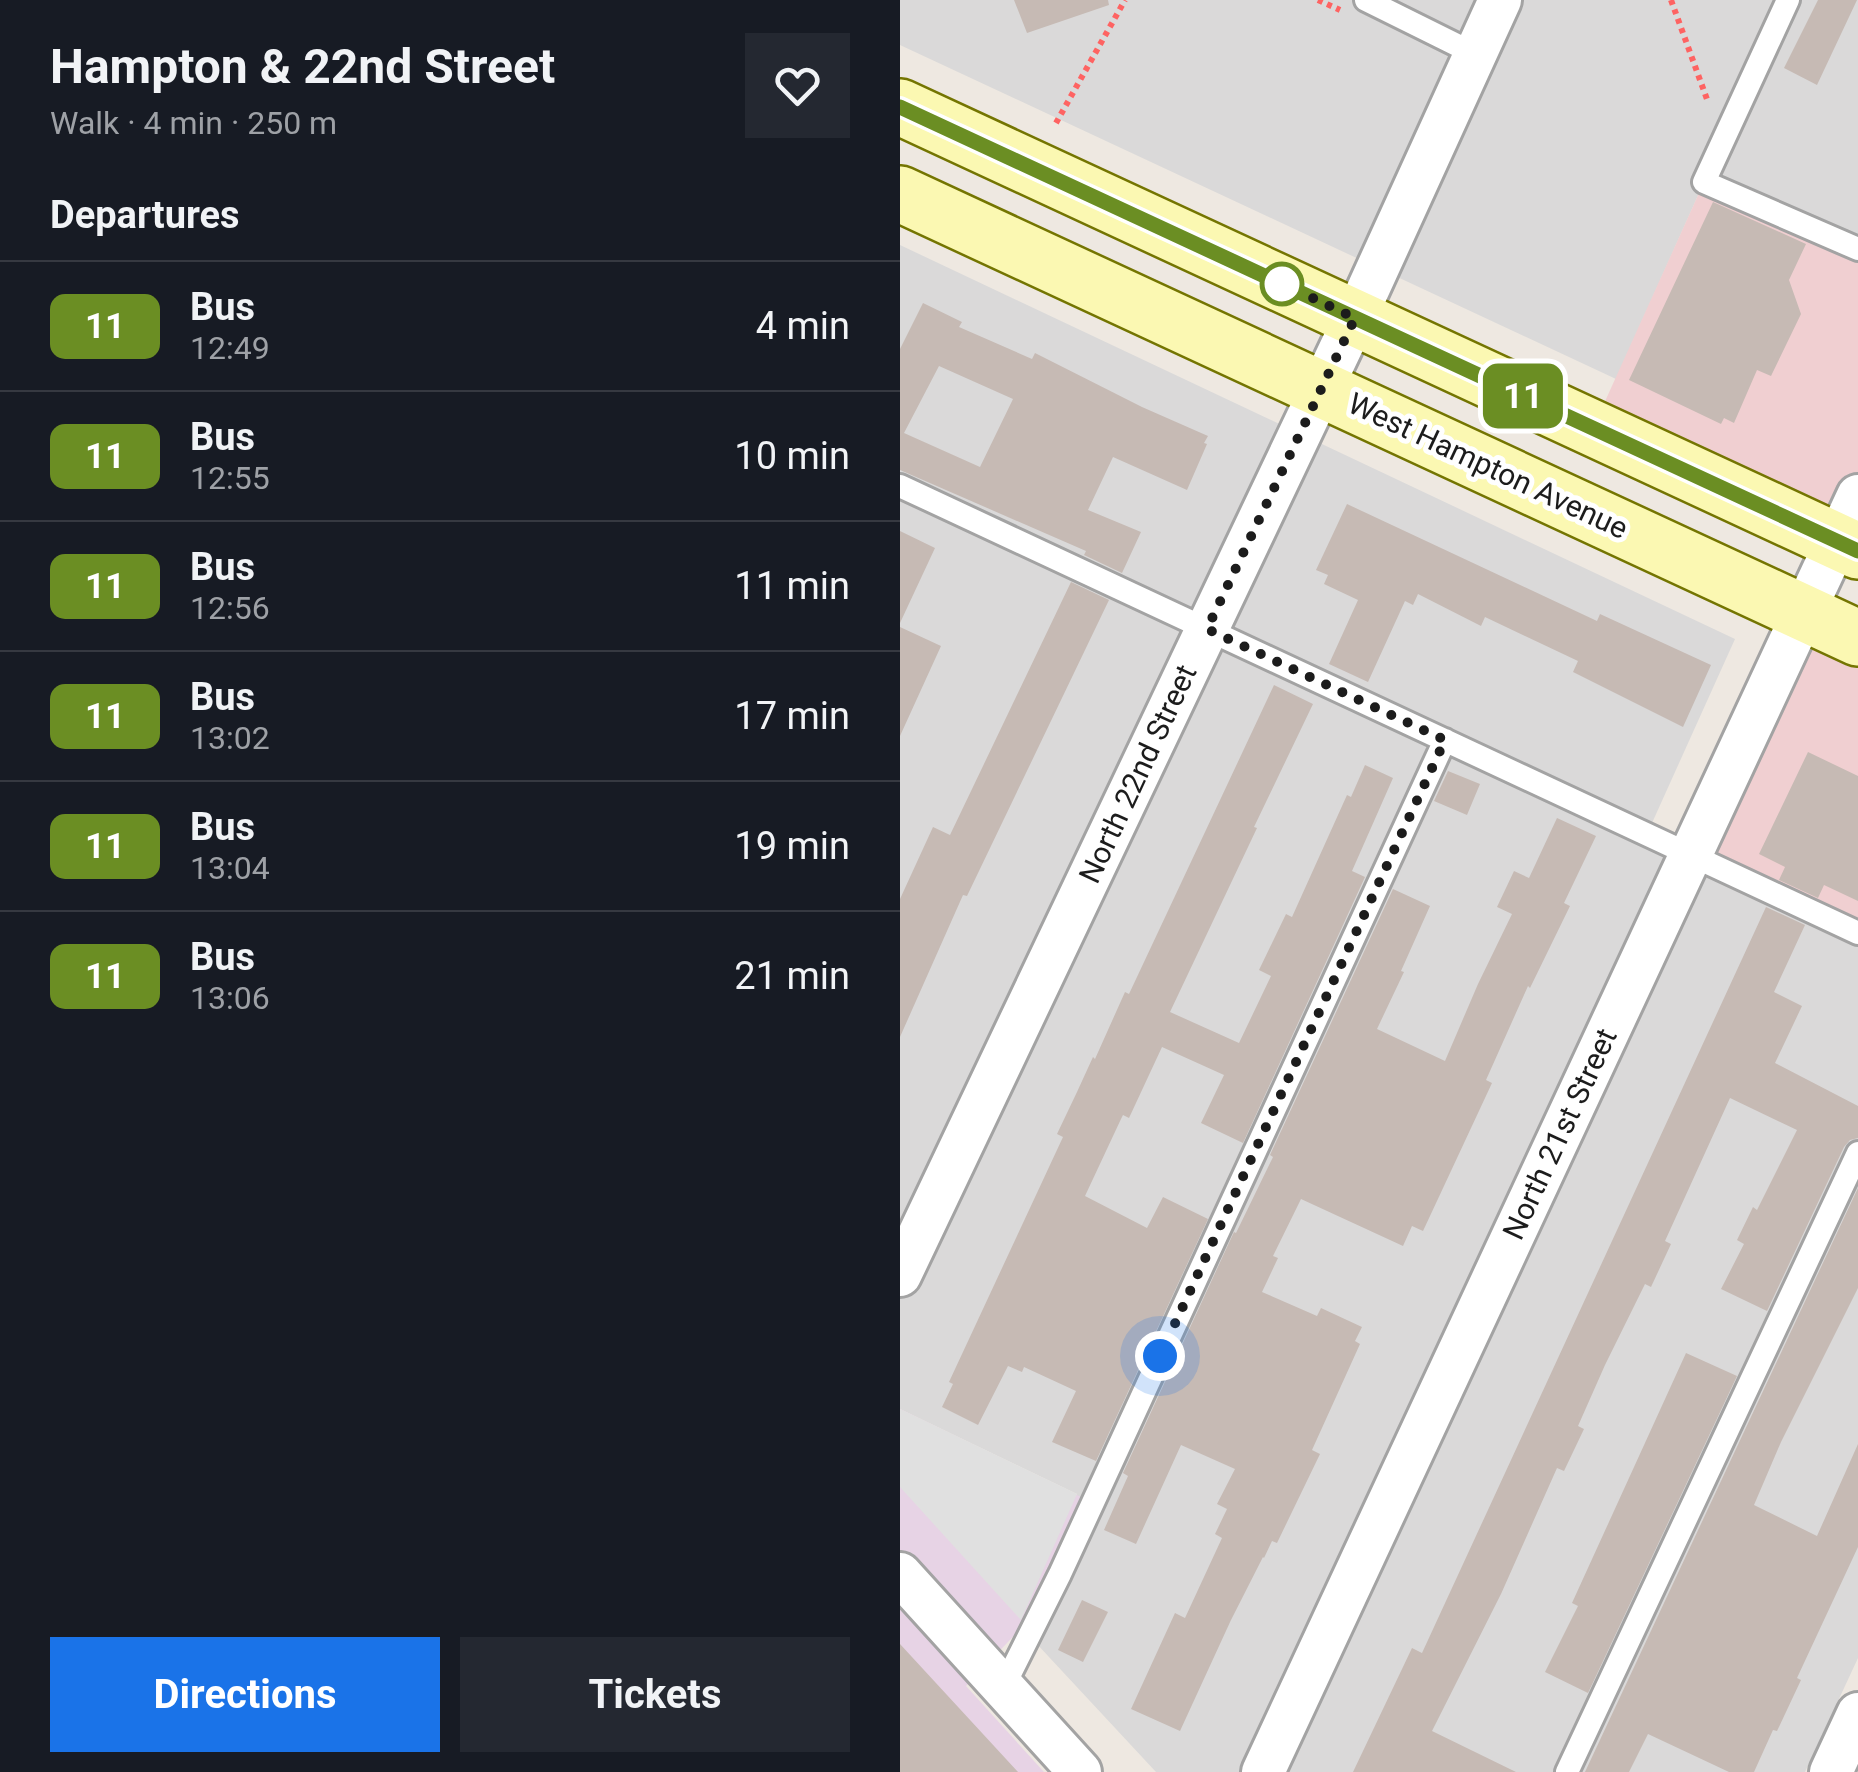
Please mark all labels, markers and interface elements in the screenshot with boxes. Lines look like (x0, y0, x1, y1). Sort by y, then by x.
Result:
button: heart (745, 33, 850, 138)
text: Hampton & 22nd Street (50, 38, 555, 95)
text: Walk · 4 min · 250 m (50, 104, 337, 142)
text: Departures (50, 193, 240, 237)
unlabelled marker (1261, 263, 1303, 305)
text: Bus (190, 285, 255, 329)
text: 4 min (756, 304, 850, 348)
text: 11 (85, 306, 125, 347)
text: 12:49 (190, 329, 270, 367)
line badge: 11 (1478, 364, 1568, 428)
text: 11 (1503, 376, 1543, 417)
street label: West Hampton Avenue (1343, 385, 1634, 546)
text: Bus (190, 415, 255, 459)
text: 10 min (734, 434, 850, 478)
text: 11 (85, 436, 125, 477)
text: 12:55 (190, 459, 270, 497)
text: Bus (190, 545, 255, 589)
text: 11 min (734, 564, 850, 608)
text: 11 (85, 566, 125, 607)
text: 12:56 (190, 589, 270, 627)
street label: North 22nd Street (1072, 659, 1203, 889)
text: Bus (190, 675, 255, 719)
text: 17 min (734, 694, 850, 738)
text: 11 (85, 696, 125, 737)
text: 13:02 (190, 719, 270, 757)
text: Bus (190, 805, 255, 849)
text: 19 min (734, 824, 850, 868)
text: 11 (85, 826, 125, 867)
text: 13:04 (190, 849, 270, 887)
text: Bus (190, 935, 255, 979)
text: 21 min (734, 954, 850, 998)
text: 11 (85, 956, 125, 997)
text: 13:06 (190, 979, 270, 1017)
street label: North 21st Street (1495, 1023, 1624, 1245)
your location (1135, 1331, 1185, 1381)
button: Directions (50, 1637, 440, 1752)
button: Tickets (460, 1637, 850, 1752)

